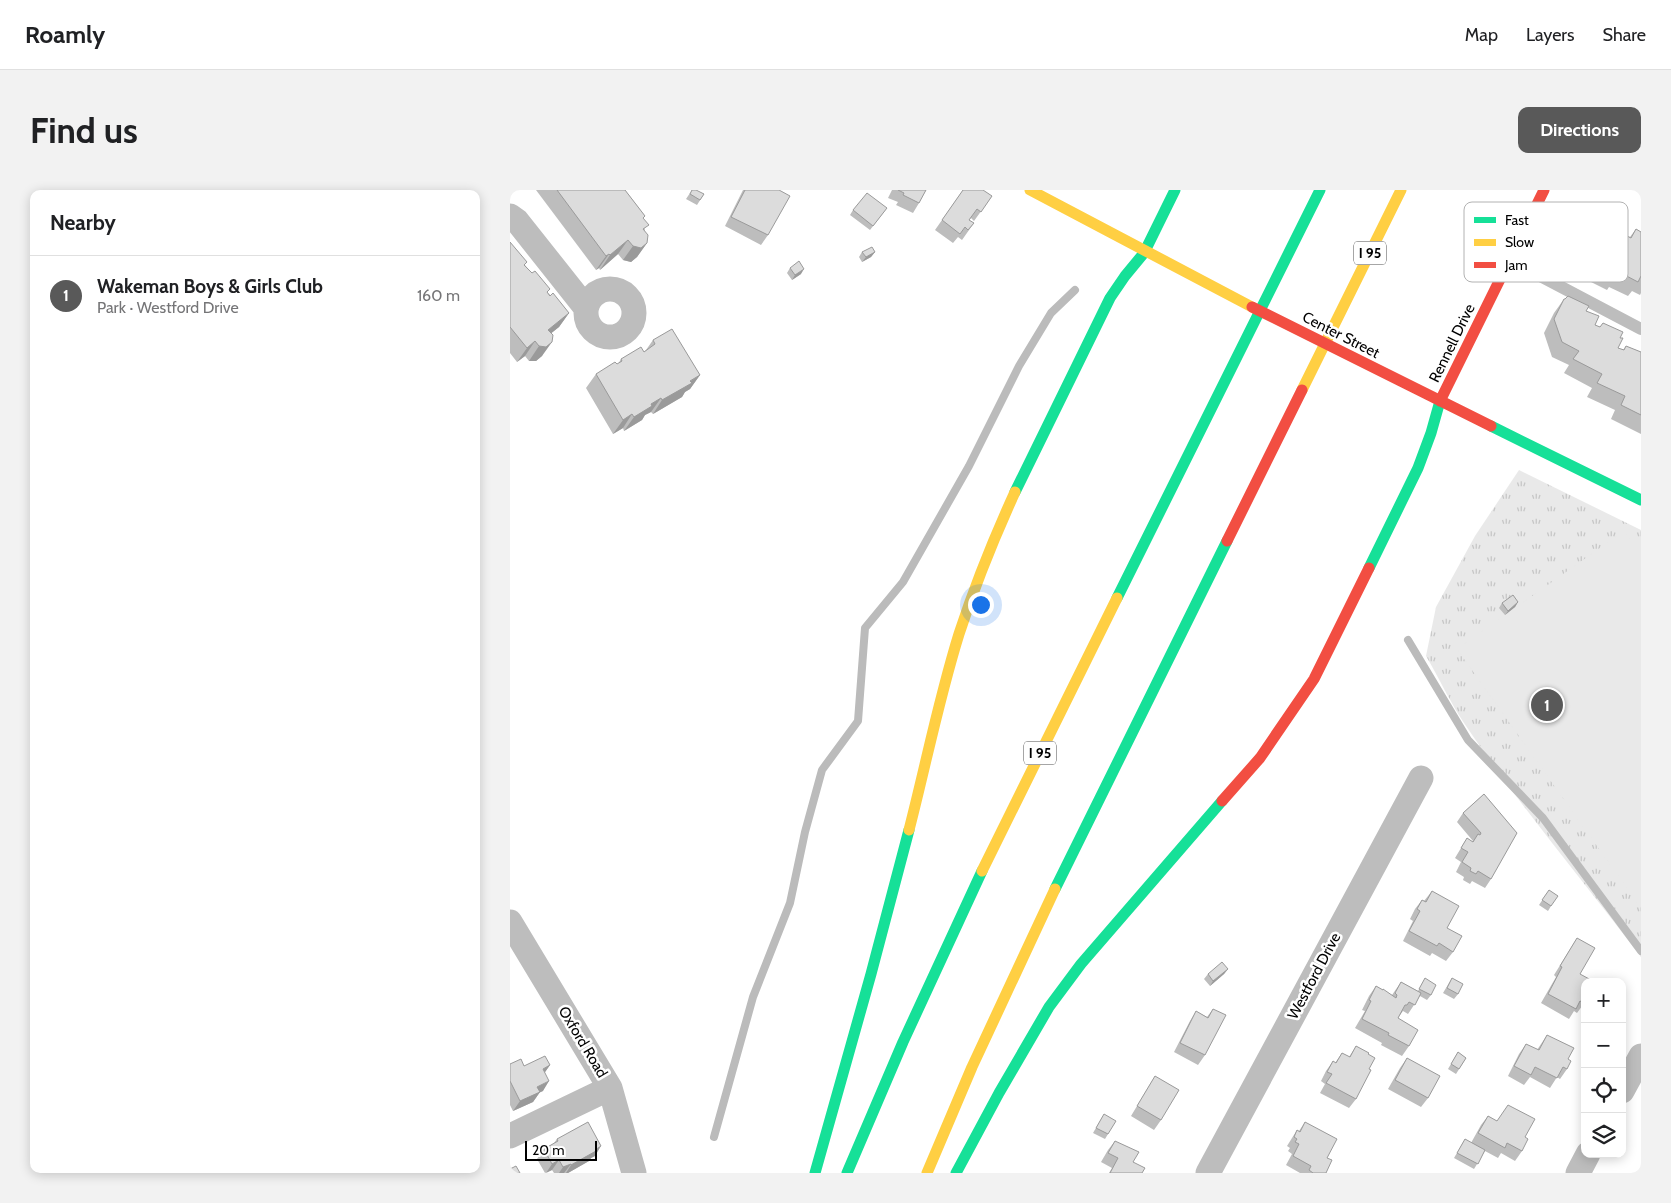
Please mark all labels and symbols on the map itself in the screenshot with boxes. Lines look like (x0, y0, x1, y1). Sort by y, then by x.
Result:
legend (1464, 202, 1628, 282)
text: Fast (1505, 211, 1529, 229)
text: Slow (1505, 233, 1534, 251)
road number: I 95 (1354, 242, 1386, 264)
text: Jam (1504, 256, 1527, 274)
street label: Rennell Drive (1425, 301, 1479, 385)
street label: Center Street (1299, 308, 1383, 362)
your location (968, 592, 994, 618)
pin: 1 (1531, 686, 1563, 724)
road number: I 95 (1024, 742, 1056, 764)
street label: Westford Drive (1284, 929, 1345, 1022)
street label: Oxford Road (555, 1003, 611, 1081)
scale bar (525, 1138, 598, 1161)

